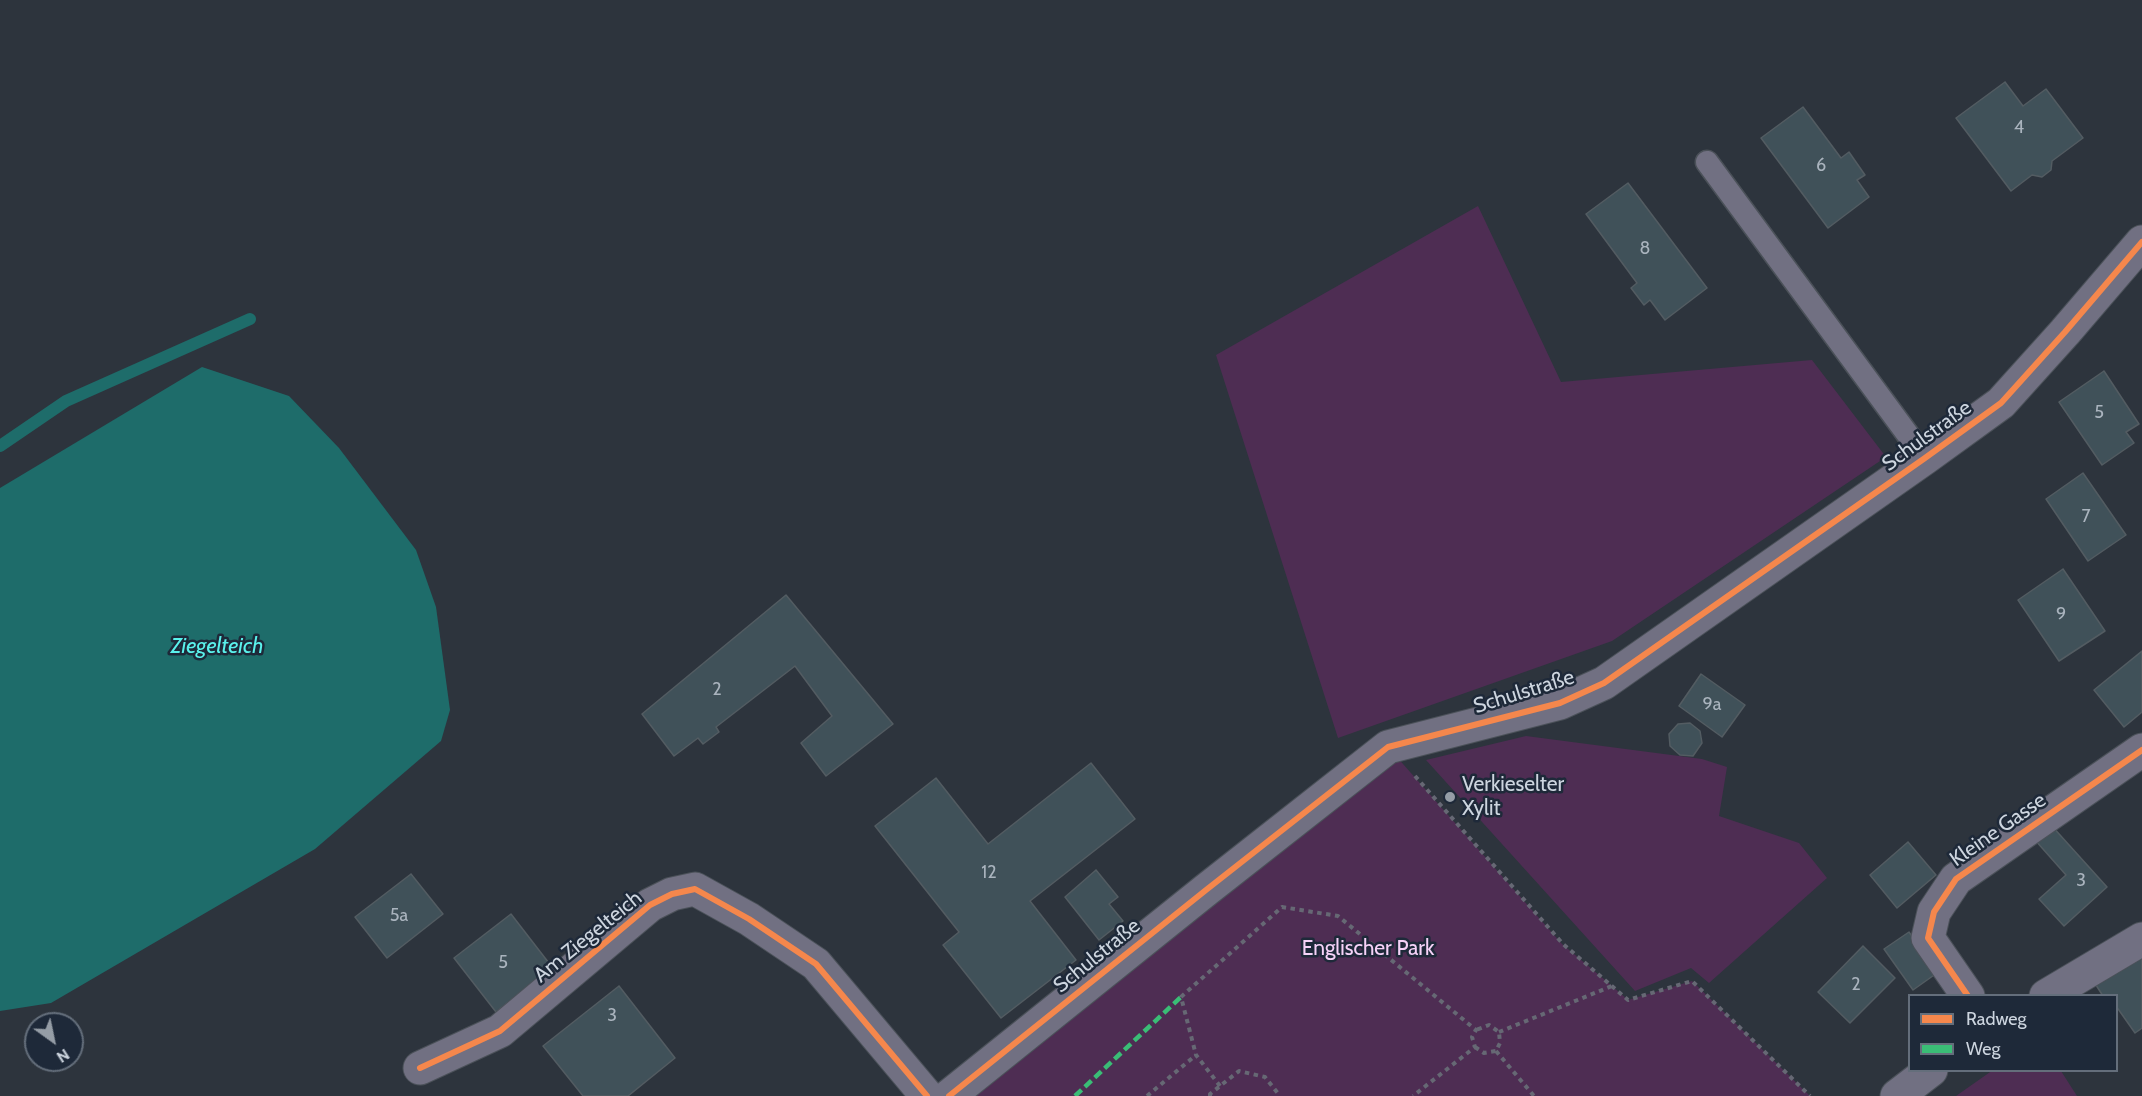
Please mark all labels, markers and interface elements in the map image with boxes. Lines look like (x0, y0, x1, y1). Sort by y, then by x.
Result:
house number: 4 (2014, 117, 2024, 139)
house number: 6 (1816, 155, 1826, 177)
house number: 8 (1640, 238, 1650, 260)
street label: Schulstraße (1877, 395, 1977, 477)
house number: 5 (2094, 402, 2104, 424)
house number: 7 (2081, 506, 2091, 528)
house number: 9 (2056, 604, 2066, 626)
water label: Ziegelteich (171, 634, 263, 660)
street label: Schulstraße (1470, 665, 1578, 719)
house number: 2 (712, 679, 722, 701)
house number: 9a (1703, 694, 1721, 716)
place label: Verkieselter Xylit (1462, 772, 1564, 822)
street label: Kleine Gasse (1945, 788, 2051, 872)
marker: Verkieselter Xylit (1443, 790, 1457, 804)
house number: 12 (981, 862, 997, 884)
house number: 3 (2076, 870, 2086, 892)
street label: Am Ziegelteich (529, 886, 647, 988)
house number: 5a (390, 905, 408, 927)
street label: Schulstraße (1049, 913, 1145, 999)
park label: Englischer Park (1302, 936, 1434, 962)
house number: 5 (498, 952, 508, 974)
house number: 2 (1851, 974, 1861, 996)
legend (1908, 994, 2118, 1072)
house number: 3 (607, 1005, 617, 1027)
text: Radweg (1966, 1008, 2027, 1030)
north arrow (24, 1012, 84, 1072)
text: Weg (1966, 1038, 2001, 1060)
text: N (53, 1045, 73, 1067)

